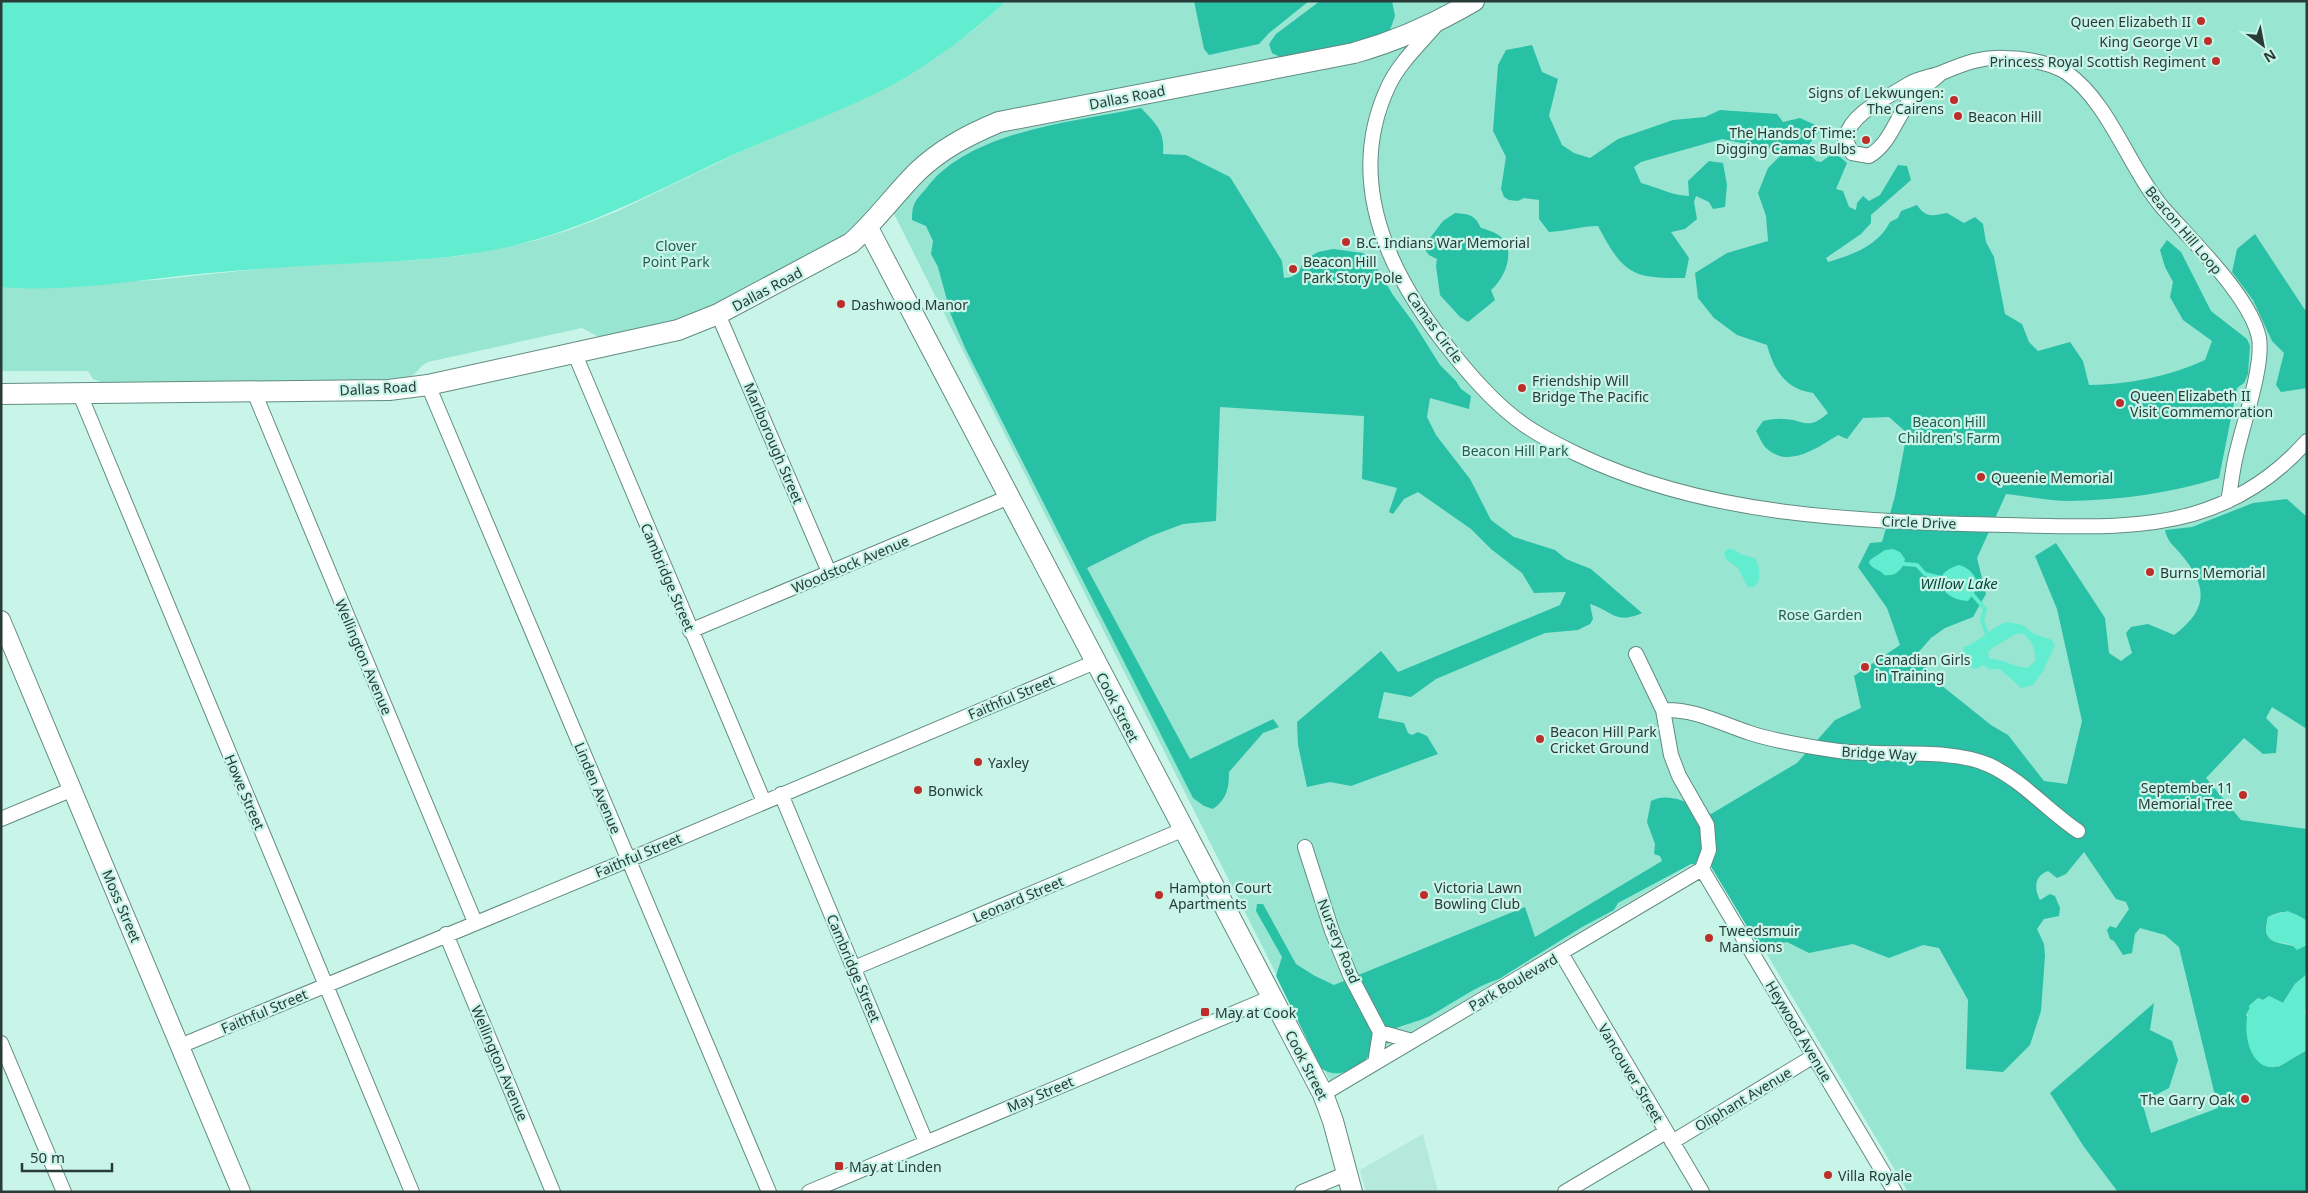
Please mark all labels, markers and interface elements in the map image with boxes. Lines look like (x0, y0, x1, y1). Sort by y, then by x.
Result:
place label: Queen Elizabeth II (2071, 12, 2191, 31)
marker: Queen Elizabeth II (2195, 15, 2207, 27)
north arrow (2238, 20, 2288, 70)
place label: King George VI (2099, 32, 2198, 51)
marker: King George VI (2202, 35, 2214, 47)
text: N (2260, 45, 2280, 68)
place label: Princess Royal Scottish Regiment (1990, 52, 2206, 71)
marker: Princess Royal Scottish Regiment (2210, 55, 2222, 67)
street label: Dallas Road (1087, 80, 1167, 114)
place label: Signs of Lekwungen: The Cairens (1808, 83, 1944, 118)
marker: Signs of Lekwungen: The Cairens (1948, 94, 1960, 106)
place label: Beacon Hill (1968, 107, 2042, 126)
marker: Beacon Hill (1952, 110, 1964, 122)
place label: The Hands of Time: Digging Camas Bulbs (1716, 123, 1856, 158)
marker: The Hands of Time: Digging Camas Bulbs (1860, 134, 1872, 146)
street label: Beacon Hill Loop (2141, 182, 2227, 278)
place label: B.C. Indians War Memorial (1356, 233, 1530, 252)
park label: Clover Point Park (642, 236, 710, 271)
marker: B.C. Indians War Memorial (1340, 236, 1352, 248)
place label: Beacon Hill Park Story Pole (1303, 252, 1403, 287)
street label: Dallas Road (728, 263, 806, 315)
marker: Beacon Hill Park Story Pole (1287, 263, 1299, 275)
street label: Camas Circle (1403, 287, 1467, 367)
place label: Dashwood Manor (851, 295, 968, 314)
marker: Dashwood Manor (835, 298, 847, 310)
place label: Friendship Will Bridge The Pacific (1532, 371, 1649, 406)
street label: Dallas Road (339, 376, 417, 400)
street label: Marlborough Street (740, 380, 808, 506)
marker: Friendship Will Bridge The Pacific (1516, 382, 1528, 394)
place label: Queen Elizabeth II Visit Commemoration (2130, 386, 2273, 421)
marker: Queen Elizabeth II Visit Commemoration (2114, 397, 2126, 409)
park label: Beacon Hill Children's Farm (1898, 412, 2000, 447)
park label: Beacon Hill Park (1462, 441, 1569, 460)
place label: Queenie Memorial (1991, 468, 2113, 487)
marker: Queenie Memorial (1975, 471, 1987, 483)
street label: Circle Drive (1881, 511, 1957, 533)
street label: Cambridge Street (637, 520, 699, 634)
street label: Woodstock Avenue (789, 531, 912, 597)
place label: Burns Memorial (2160, 563, 2266, 582)
marker: Burns Memorial (2144, 566, 2156, 578)
water label: Willow Lake (1920, 573, 1998, 593)
street label: Wellington Avenue (331, 596, 397, 718)
park label: Rose Garden (1778, 605, 1862, 624)
place label: Canadian Girls in Training (1875, 650, 1971, 685)
marker: Canadian Girls in Training (1859, 661, 1871, 673)
street label: Cook Street (1092, 669, 1144, 745)
street label: Faithful Street (965, 670, 1057, 724)
place label: Beacon Hill Park Cricket Ground (1550, 722, 1657, 757)
marker: Beacon Hill Park Cricket Ground (1534, 733, 1546, 745)
street label: Linden Avenue (570, 739, 626, 837)
street label: Bridge Way (1841, 742, 1918, 764)
street label: Howe Street (221, 751, 269, 833)
place label: Yaxley (988, 753, 1030, 772)
marker: Yaxley (972, 756, 984, 768)
place label: September 11 Memorial Tree (2138, 778, 2233, 813)
place label: Bonwick (928, 781, 984, 800)
marker: Bonwick (912, 784, 924, 796)
marker: September 11 Memorial Tree (2237, 789, 2249, 801)
street label: Faithful Street (592, 828, 684, 882)
street label: Moss Street (98, 867, 146, 945)
street label: Leonard Street (970, 871, 1066, 927)
place label: Hampton Court Apartments (1169, 878, 1272, 913)
place label: Victoria Lawn Bowling Club (1434, 878, 1522, 913)
marker: Hampton Court Apartments (1153, 889, 1165, 901)
marker: Victoria Lawn Bowling Club (1418, 889, 1430, 901)
street label: Nursery Road (1313, 896, 1365, 986)
street label: Cambridge Street (823, 911, 885, 1025)
place label: Tweedsmuir Mansions (1719, 921, 1800, 956)
marker: Tweedsmuir Mansions (1703, 932, 1715, 944)
street label: Park Boulevard (1465, 949, 1561, 1015)
street label: Heywood Avenue (1761, 977, 1837, 1085)
street label: Faithful Street (218, 984, 310, 1038)
street label: Wellington Avenue (467, 1002, 533, 1124)
place label: May at Cook (1215, 1003, 1297, 1022)
marker: May at Cook (1199, 1006, 1211, 1018)
street label: Vancouver Street (1594, 1020, 1668, 1126)
street label: Cook Street (1281, 1027, 1333, 1103)
street label: Oliphant Avenue (1691, 1063, 1795, 1135)
street label: May Street (1004, 1071, 1076, 1117)
place label: The Garry Oak (2140, 1090, 2236, 1109)
marker: The Garry Oak (2239, 1093, 2251, 1105)
scale bar (22, 1140, 112, 1172)
text: 50 m (30, 1147, 65, 1167)
place label: May at Linden (849, 1157, 942, 1176)
marker: May at Linden (833, 1160, 845, 1172)
place label: Villa Royale (1838, 1166, 1912, 1185)
marker: Villa Royale (1822, 1169, 1834, 1181)

